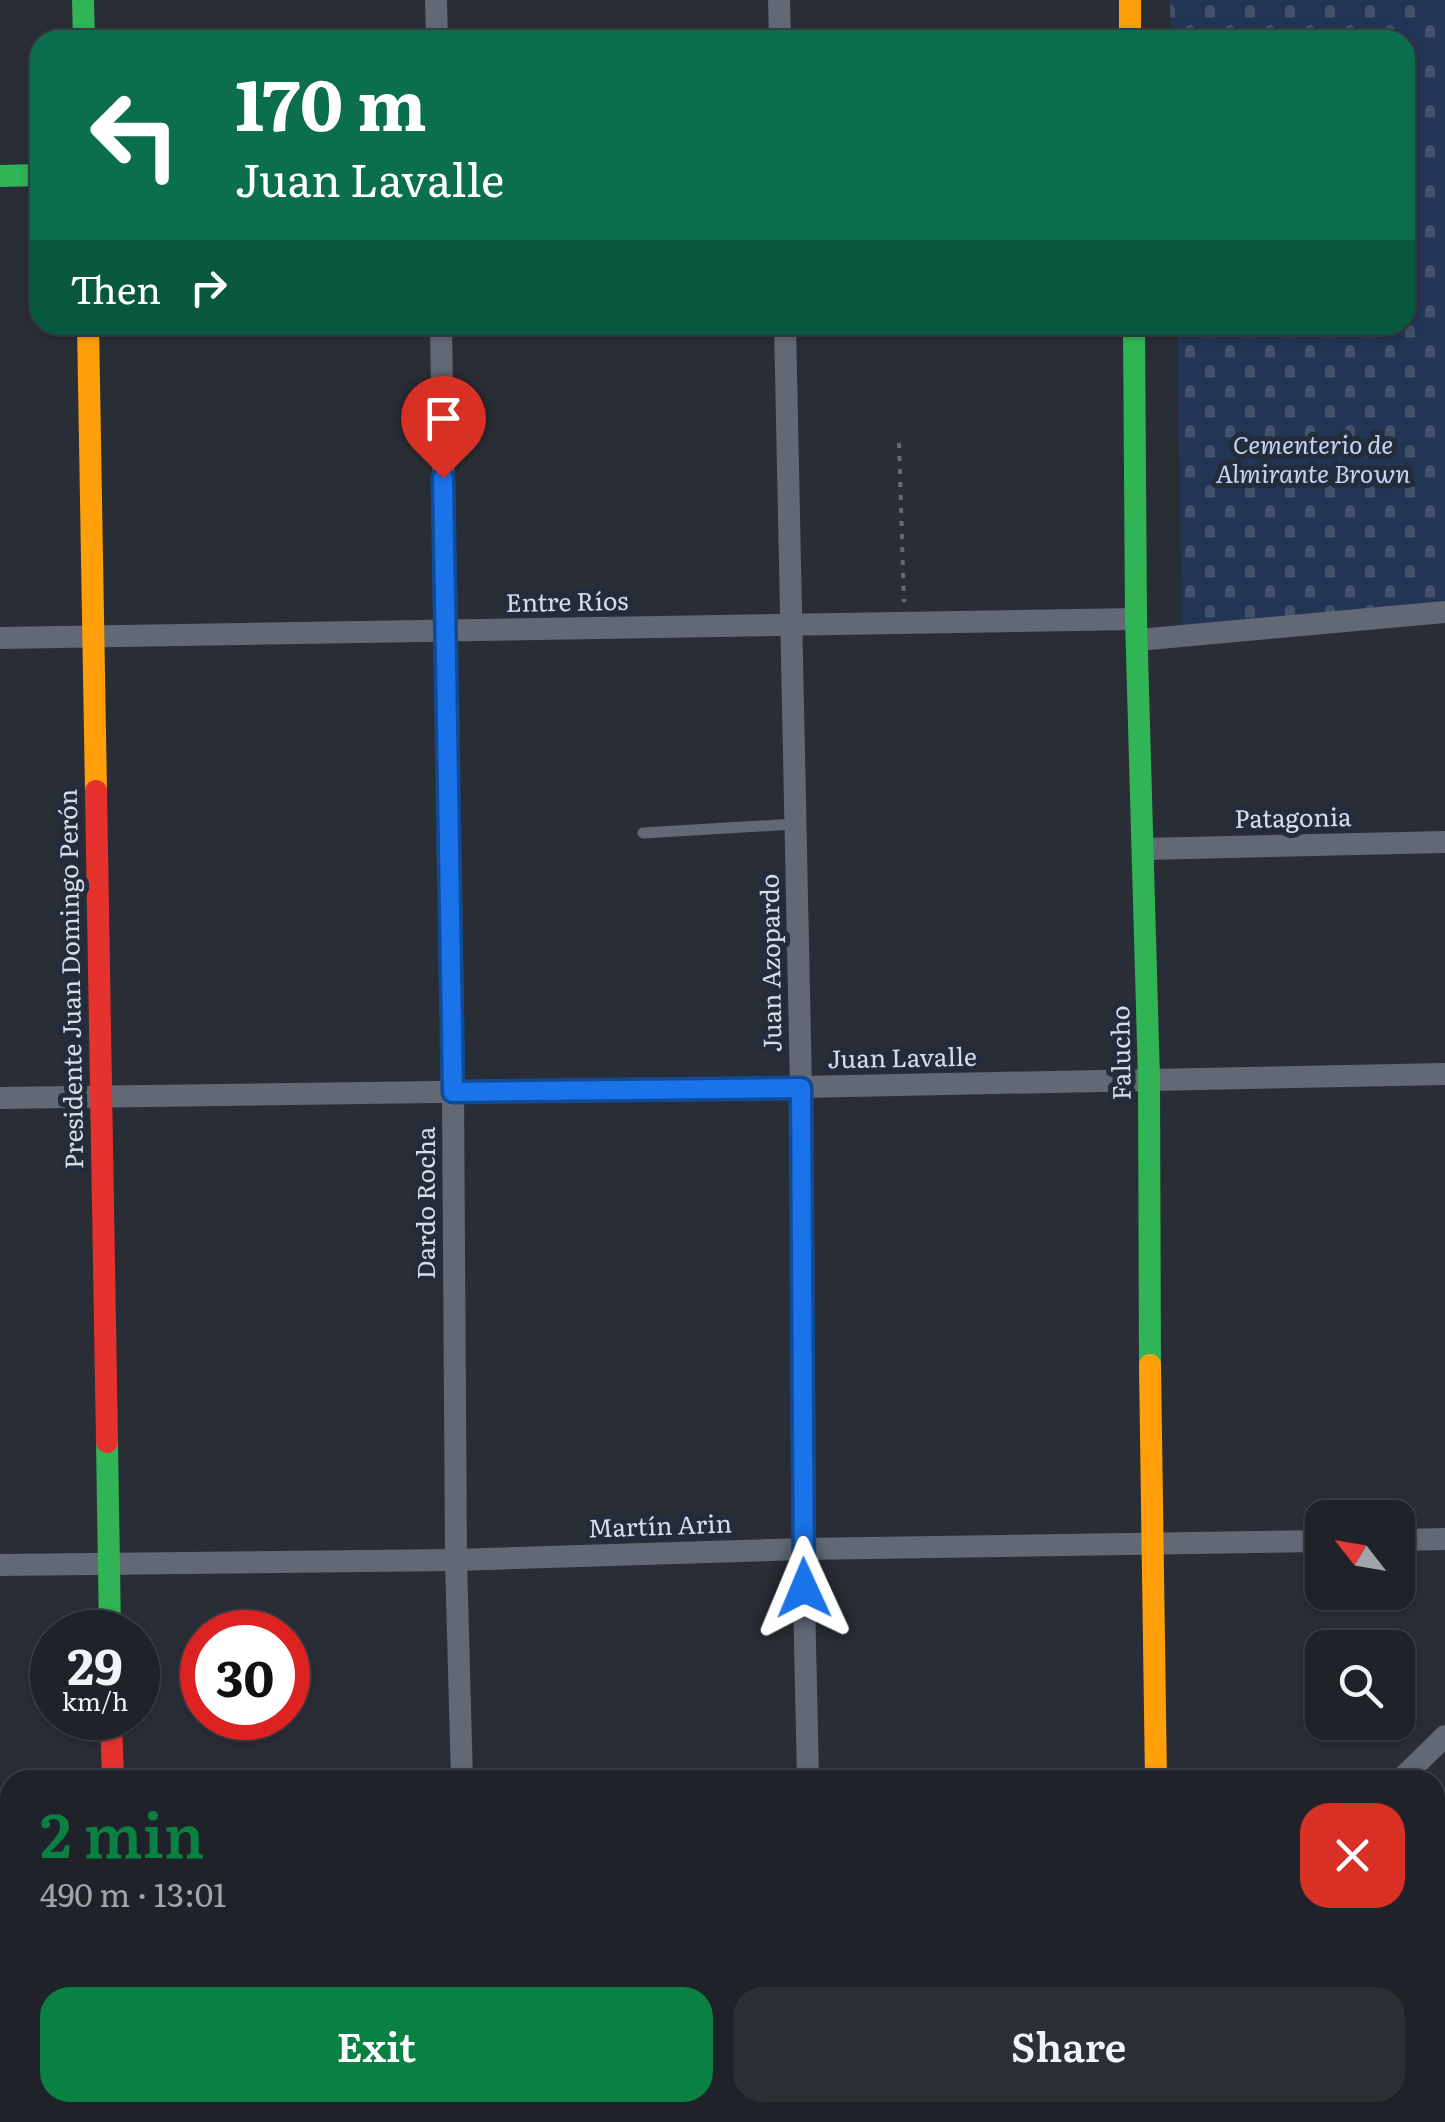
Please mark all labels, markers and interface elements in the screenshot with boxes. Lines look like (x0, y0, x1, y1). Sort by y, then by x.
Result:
text: 170 m (235, 49, 427, 153)
icon: left (70, 70, 200, 200)
text: Juan Lavalle (235, 144, 504, 211)
text: Then (70, 259, 161, 316)
icon: right (181, 260, 236, 315)
pin (401, 376, 486, 479)
icon: arrive (416, 391, 471, 446)
park label: Cementerio de Almirante Brown (1216, 425, 1411, 491)
street label: Entre Ríos (505, 581, 629, 620)
street label: Presidente Juan Domingo Perón (48, 789, 91, 1169)
street label: Patagonia (1234, 797, 1352, 836)
street label: Juan Azopardo (749, 873, 790, 1053)
street label: Falucho (1100, 1005, 1139, 1101)
street label: Juan Lavalle (827, 1037, 977, 1076)
street label: Dardo Rocha (406, 1126, 443, 1279)
north arrow (1305, 1500, 1415, 1610)
map controls (1305, 1500, 1415, 1740)
street label: Martín Arin (587, 1503, 733, 1546)
position arrow (752, 1536, 856, 1640)
speed limit sign: 30 (180, 1610, 310, 1740)
text: 29 (67, 1626, 123, 1700)
button: search (1305, 1630, 1415, 1740)
text: km/h (62, 1682, 128, 1719)
text: 2 min (40, 1787, 205, 1876)
button: close (1300, 1803, 1405, 1908)
text: 490 m · 13:01 (40, 1869, 226, 1917)
button: Exit (40, 1987, 713, 2102)
button: Share (733, 1987, 1405, 2102)

